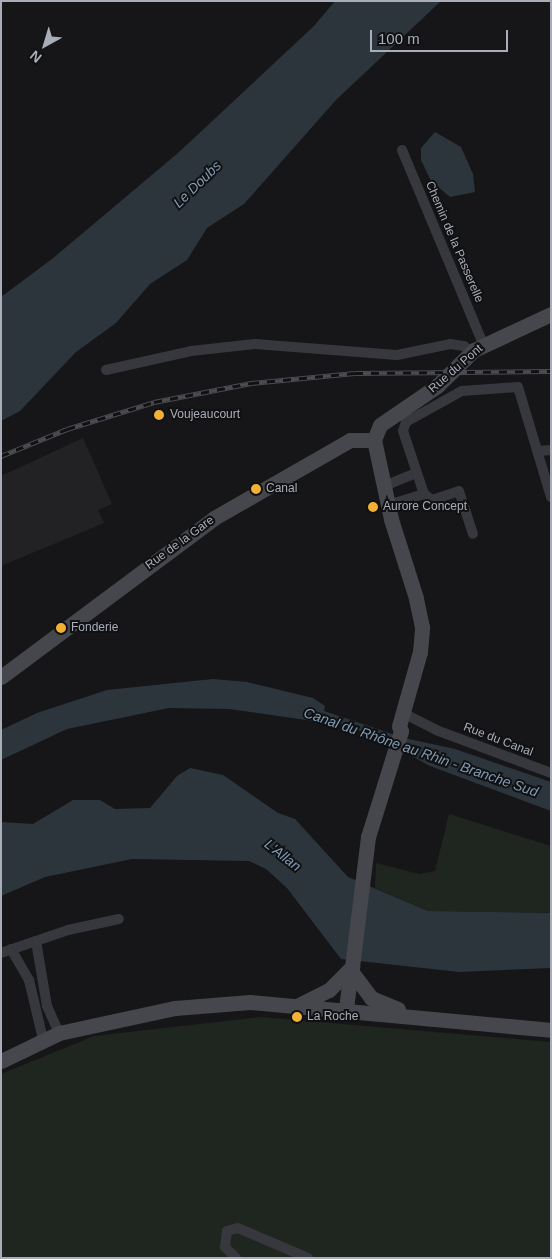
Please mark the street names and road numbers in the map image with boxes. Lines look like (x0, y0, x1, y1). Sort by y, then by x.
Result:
street label: Chemin de la Passerelle (422, 179, 486, 305)
street label: Rue du Pont (426, 342, 486, 396)
street label: Rue de la Gare (143, 513, 217, 573)
street label: Rue du Canal (461, 720, 535, 760)

